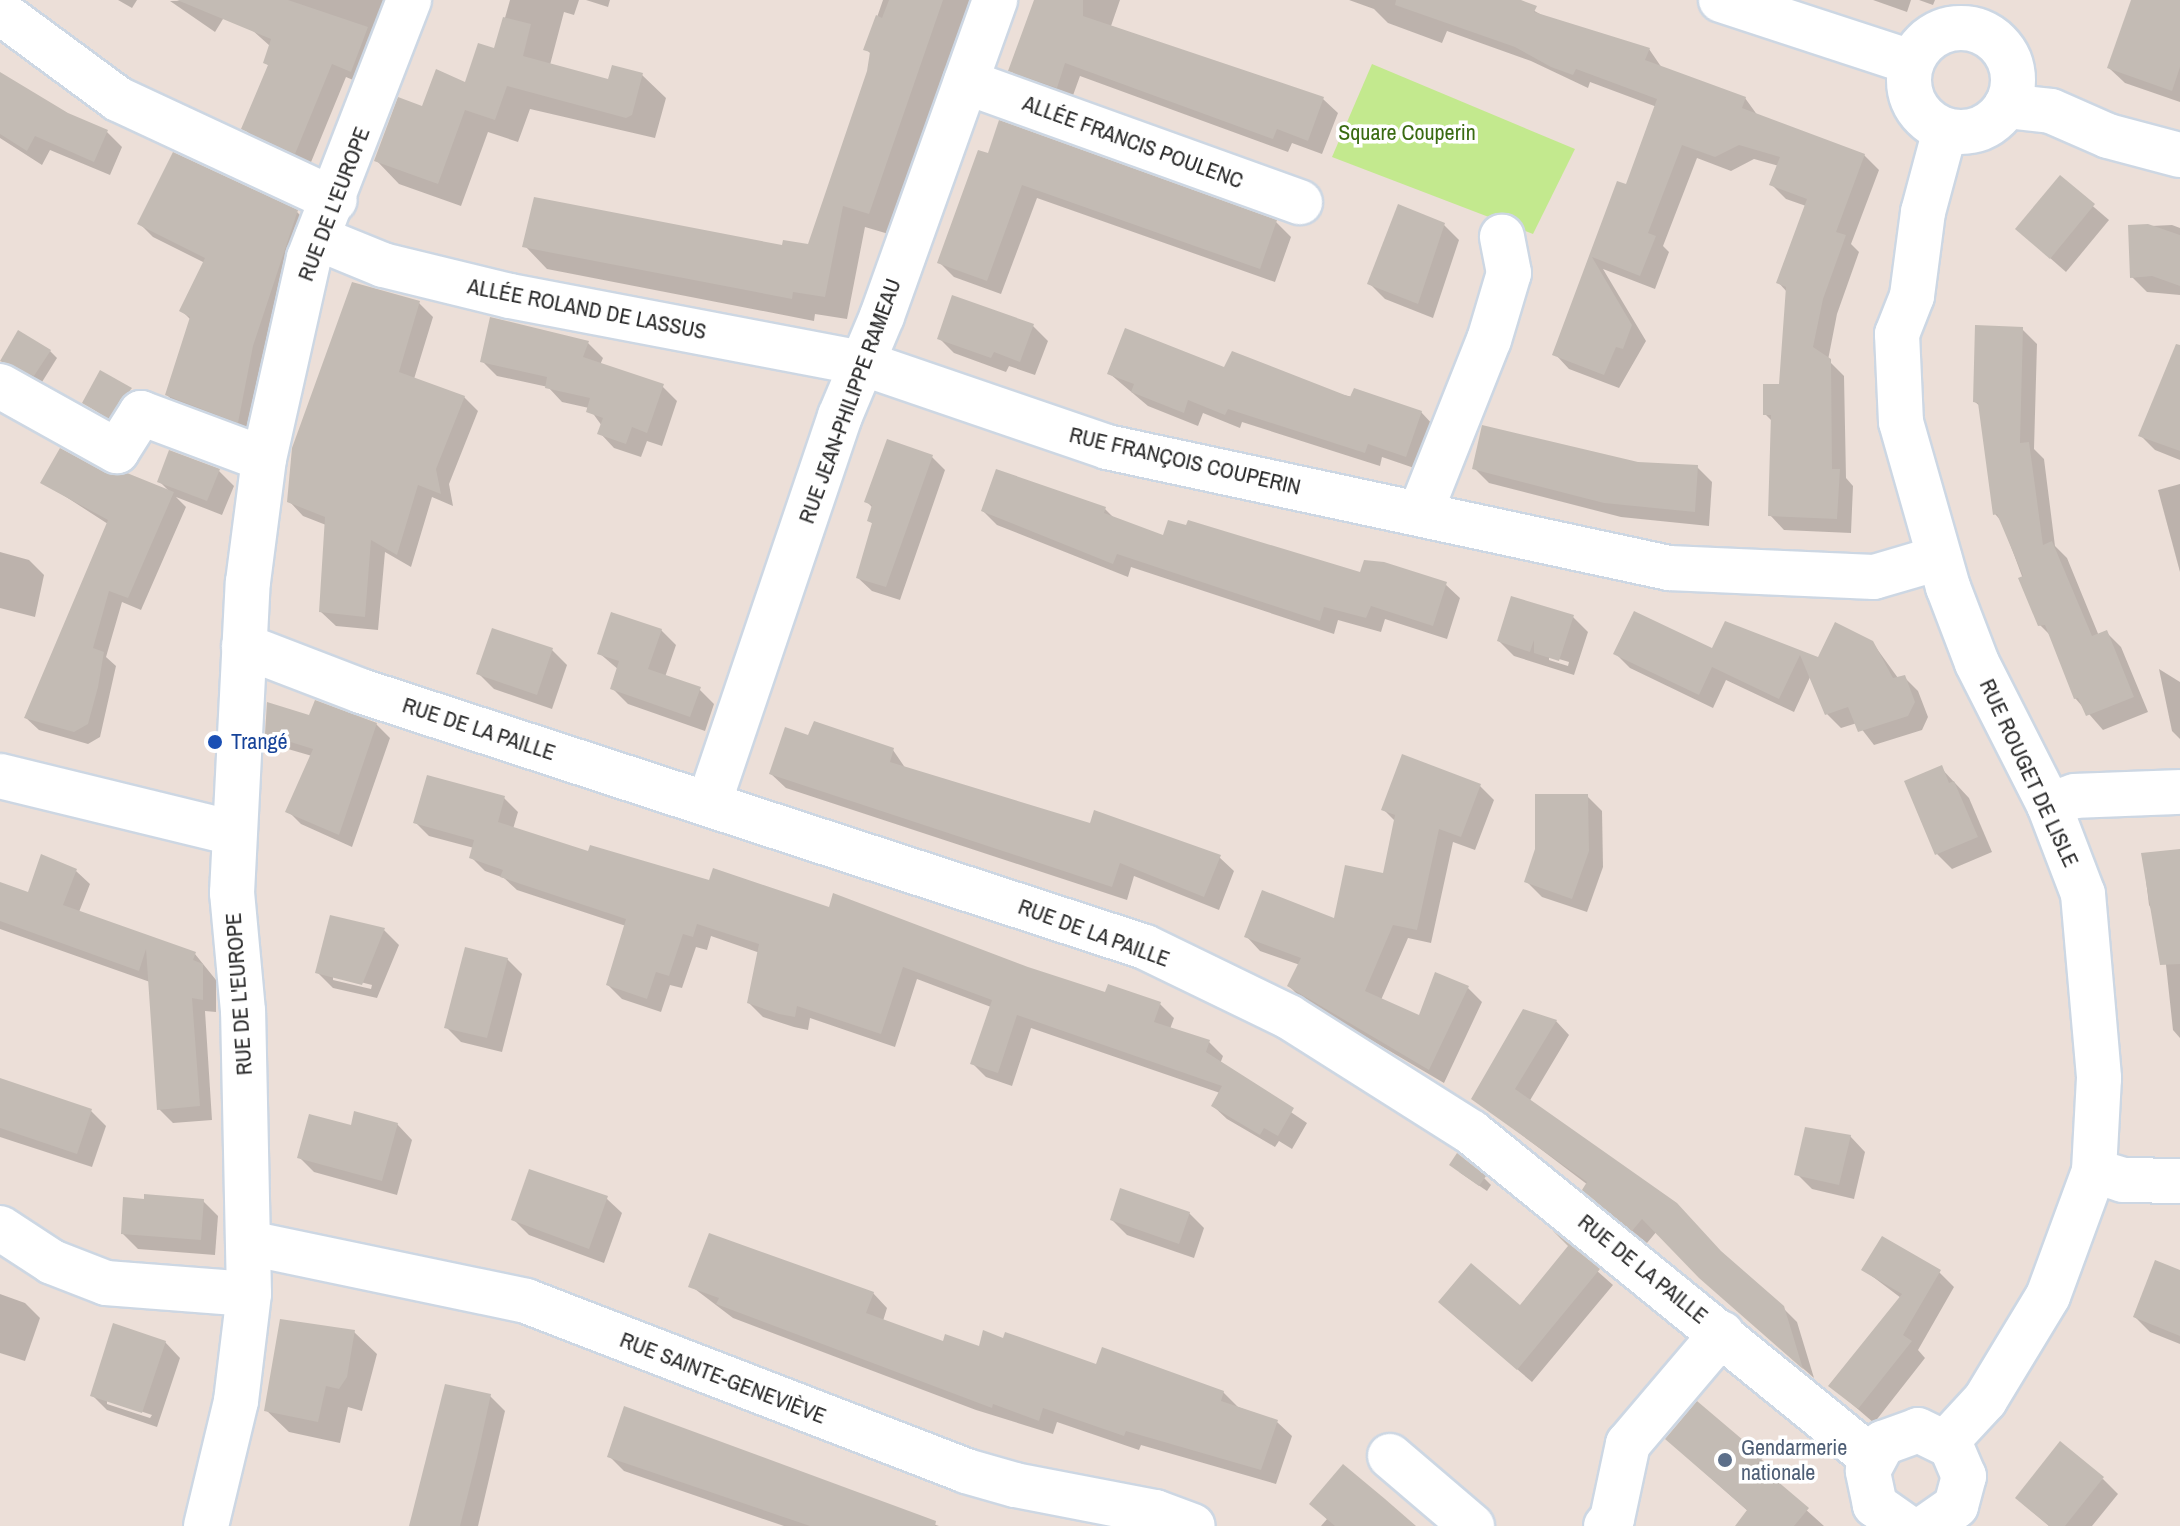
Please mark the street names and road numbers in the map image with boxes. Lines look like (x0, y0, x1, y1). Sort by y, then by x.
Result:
street label: ALLÉE FRANCIS POULENC (1019, 90, 1247, 194)
street label: RUE DE L'EUROPE (292, 123, 376, 285)
street label: ALLÉE ROLAND DE LASSUS (465, 273, 709, 345)
street label: RUE JEAN-PHILIPPE RAMEAU (793, 275, 907, 527)
street label: RUE FRANÇOIS COUPERIN (1067, 422, 1303, 500)
street label: RUE ROUGET DE LISLE (1974, 675, 2084, 871)
street label: RUE DE LA PAILLE (399, 692, 559, 766)
street label: RUE DE LA PAILLE (1014, 893, 1174, 973)
street label: RUE DE L'EUROPE (220, 912, 258, 1076)
street label: RUE DE LA PAILLE (1572, 1208, 1714, 1330)
street label: RUE SAINTE-GENEVIÈVE (616, 1327, 830, 1429)

